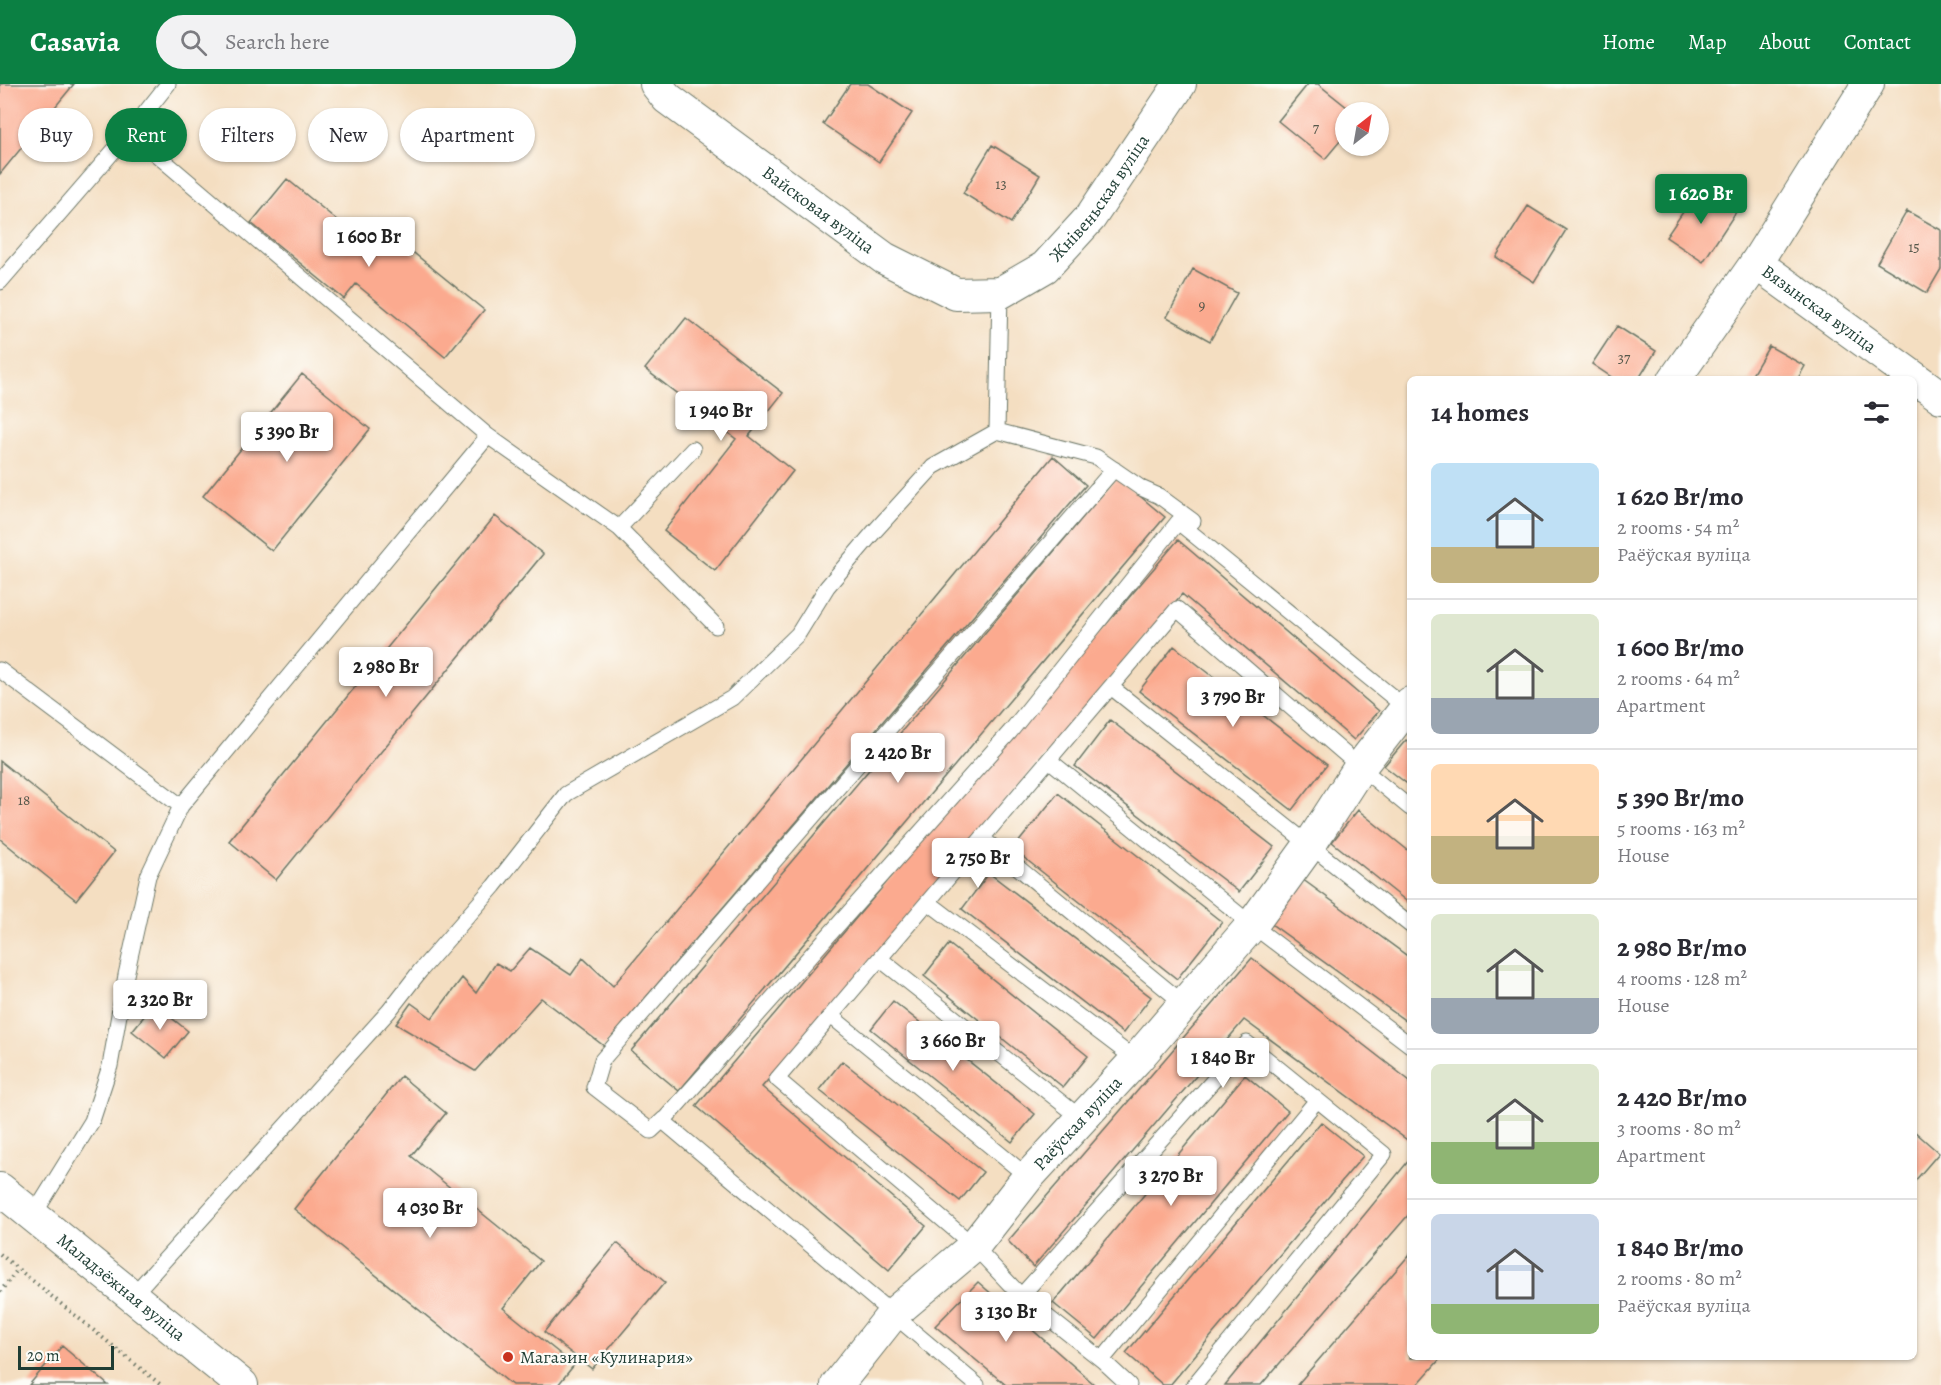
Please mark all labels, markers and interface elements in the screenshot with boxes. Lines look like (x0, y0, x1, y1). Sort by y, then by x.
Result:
search box (156, 15, 576, 69)
text: Casavia (30, 23, 120, 61)
icon: search (177, 26, 210, 59)
text: Search here (225, 27, 330, 57)
text: Home (1602, 28, 1655, 56)
text: Map (1688, 28, 1726, 56)
text: About (1759, 28, 1811, 56)
text: Contact (1844, 28, 1911, 56)
north arrow (1335, 102, 1389, 156)
map controls (1335, 102, 1389, 156)
chip: Buy (18, 108, 93, 162)
chip: Rent (105, 108, 187, 162)
chip: Filters (199, 108, 296, 162)
chip: New (308, 108, 388, 162)
chip: Apartment (400, 108, 535, 162)
house number: 7 (1313, 118, 1320, 138)
street label: Жнівеньская вуліца (1044, 129, 1155, 267)
street label: Вайсковая вуліца (758, 160, 880, 259)
house number: 13 (995, 174, 1007, 194)
pin: 1 620 Br (1639, 174, 1763, 225)
text: 1 620 Br (1669, 180, 1733, 207)
pin: 1 600 Br (307, 217, 431, 268)
text: 1 600 Br (337, 223, 401, 250)
house number: 15 (1908, 237, 1920, 257)
street label: Вязынская вуліца (1757, 259, 1882, 359)
house number: 9 (1199, 295, 1206, 315)
house number: 37 (1618, 348, 1631, 368)
pin: 1 940 Br (659, 391, 783, 442)
text: 14 homes (1431, 395, 1529, 430)
icon: filters (1860, 396, 1893, 429)
text: 1 940 Br (689, 397, 753, 424)
pin: 5 390 Br (225, 412, 349, 463)
text: 5 390 Br (255, 418, 319, 445)
text: 1 620 Br/mo (1617, 479, 1744, 514)
icon: home (1479, 487, 1551, 559)
text: 2 rooms · 54 m² (1617, 514, 1739, 541)
text: Раёўская вуліца (1617, 541, 1751, 568)
text: 1 600 Br/mo (1617, 630, 1744, 665)
icon: home (1479, 638, 1551, 710)
pin: 2 980 Br (324, 647, 448, 698)
text: 2 980 Br (353, 653, 419, 680)
text: 2 rooms · 64 m² (1617, 665, 1740, 692)
pin: 3 790 Br (1171, 677, 1295, 728)
text: 3 790 Br (1201, 683, 1265, 710)
text: Apartment (1617, 692, 1706, 719)
pin: 2 420 Br (836, 733, 960, 784)
text: 2 420 Br (865, 739, 931, 766)
text: 5 390 Br/mo (1617, 780, 1744, 815)
icon: home (1479, 788, 1551, 860)
house number: 18 (18, 790, 30, 810)
text: 5 rooms · 163 m² (1617, 815, 1745, 842)
pin: 2 750 Br (916, 838, 1040, 889)
text: House (1617, 842, 1669, 869)
text: 2 750 Br (946, 844, 1010, 871)
text: 2 980 Br/mo (1617, 930, 1747, 965)
icon: home (1479, 938, 1551, 1010)
text: 4 rooms · 128 m² (1617, 965, 1747, 992)
pin: 2 320 Br (98, 980, 222, 1031)
text: 2 320 Br (127, 986, 193, 1013)
text: House (1617, 992, 1669, 1019)
pin: 3 660 Br (891, 1021, 1015, 1072)
text: 3 660 Br (921, 1027, 985, 1054)
pin: 1 840 Br (1161, 1038, 1285, 1089)
text: 1 840 Br (1191, 1044, 1255, 1071)
street label: Раёўская вуліца (1028, 1070, 1128, 1176)
text: 2 420 Br/mo (1617, 1080, 1747, 1115)
icon: home (1479, 1088, 1551, 1160)
text: 3 rooms · 80 m² (1617, 1115, 1741, 1142)
text: Apartment (1617, 1142, 1706, 1169)
pin: 3 270 Br (1109, 1156, 1233, 1207)
text: 3 270 Br (1139, 1162, 1203, 1189)
pin: 4 030 Br (368, 1188, 492, 1239)
text: 4 030 Br (397, 1194, 463, 1221)
street label: Маладзёжная вуліца (52, 1228, 191, 1347)
text: 1 840 Br/mo (1617, 1230, 1744, 1265)
icon: home (1479, 1238, 1551, 1310)
text: 2 rooms · 80 m² (1617, 1265, 1742, 1292)
pin: 3 130 Br (944, 1292, 1068, 1343)
text: Раёўская вуліца (1617, 1292, 1751, 1319)
text: 3 130 Br (975, 1298, 1037, 1325)
scale bar (18, 1343, 114, 1370)
text: 20 m (27, 1345, 60, 1367)
place label: Магазин «Кулинария» (520, 1345, 693, 1369)
marker: Магазин «Кулинария» (501, 1350, 515, 1364)

